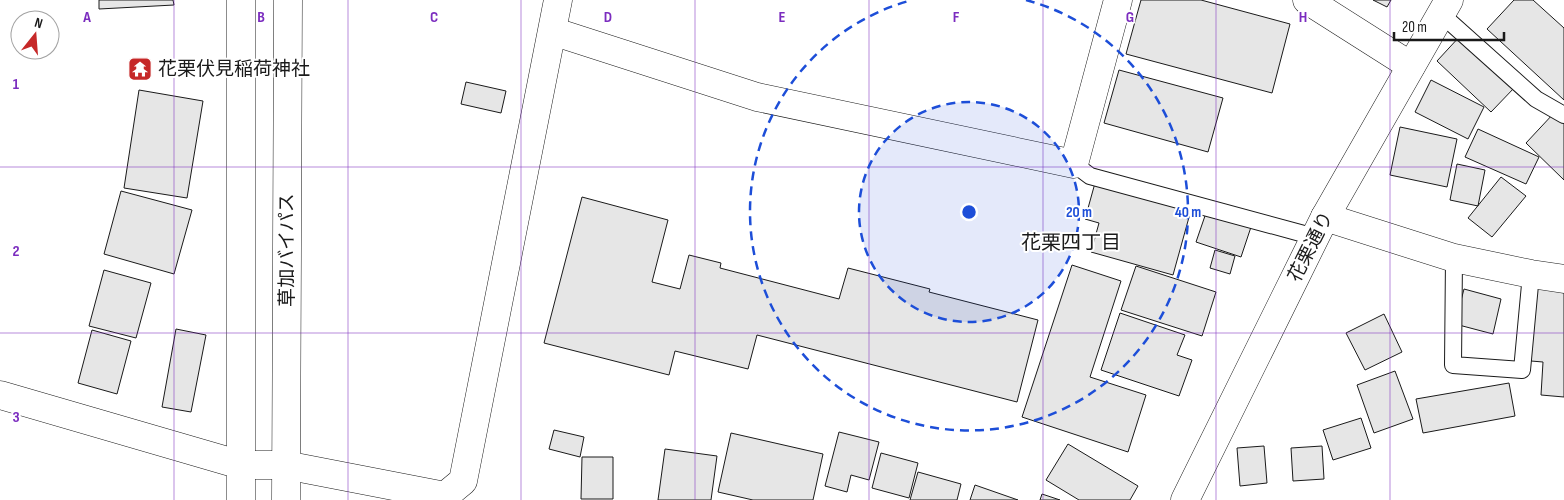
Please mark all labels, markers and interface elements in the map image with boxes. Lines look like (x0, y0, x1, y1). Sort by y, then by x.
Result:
text: A (82, 8, 91, 27)
text: B (257, 8, 265, 27)
text: C (430, 8, 438, 27)
text: D (604, 8, 612, 27)
text: E (779, 8, 786, 27)
text: F (953, 8, 960, 27)
text: G (1126, 8, 1134, 27)
text: H (1299, 8, 1307, 27)
north arrow (10, 10, 60, 60)
scale bar (1394, 10, 1504, 42)
text: N (33, 14, 45, 32)
text: 20 m (1402, 18, 1427, 37)
temple icon: 花栗伏見稲荷神社 (127, 56, 153, 82)
place label: 花栗伏見稲荷神社 (158, 58, 310, 81)
text: 1 (13, 75, 20, 94)
street label: 草加バイパス (276, 193, 299, 307)
centre of rings (960, 203, 978, 221)
text: 20 m (1066, 203, 1092, 222)
text: 40 m (1175, 203, 1201, 222)
street label: 花栗通り (1283, 208, 1339, 286)
district label: 花栗四丁目 (1021, 231, 1121, 255)
text: 2 (12, 242, 20, 261)
text: 3 (12, 408, 20, 427)

